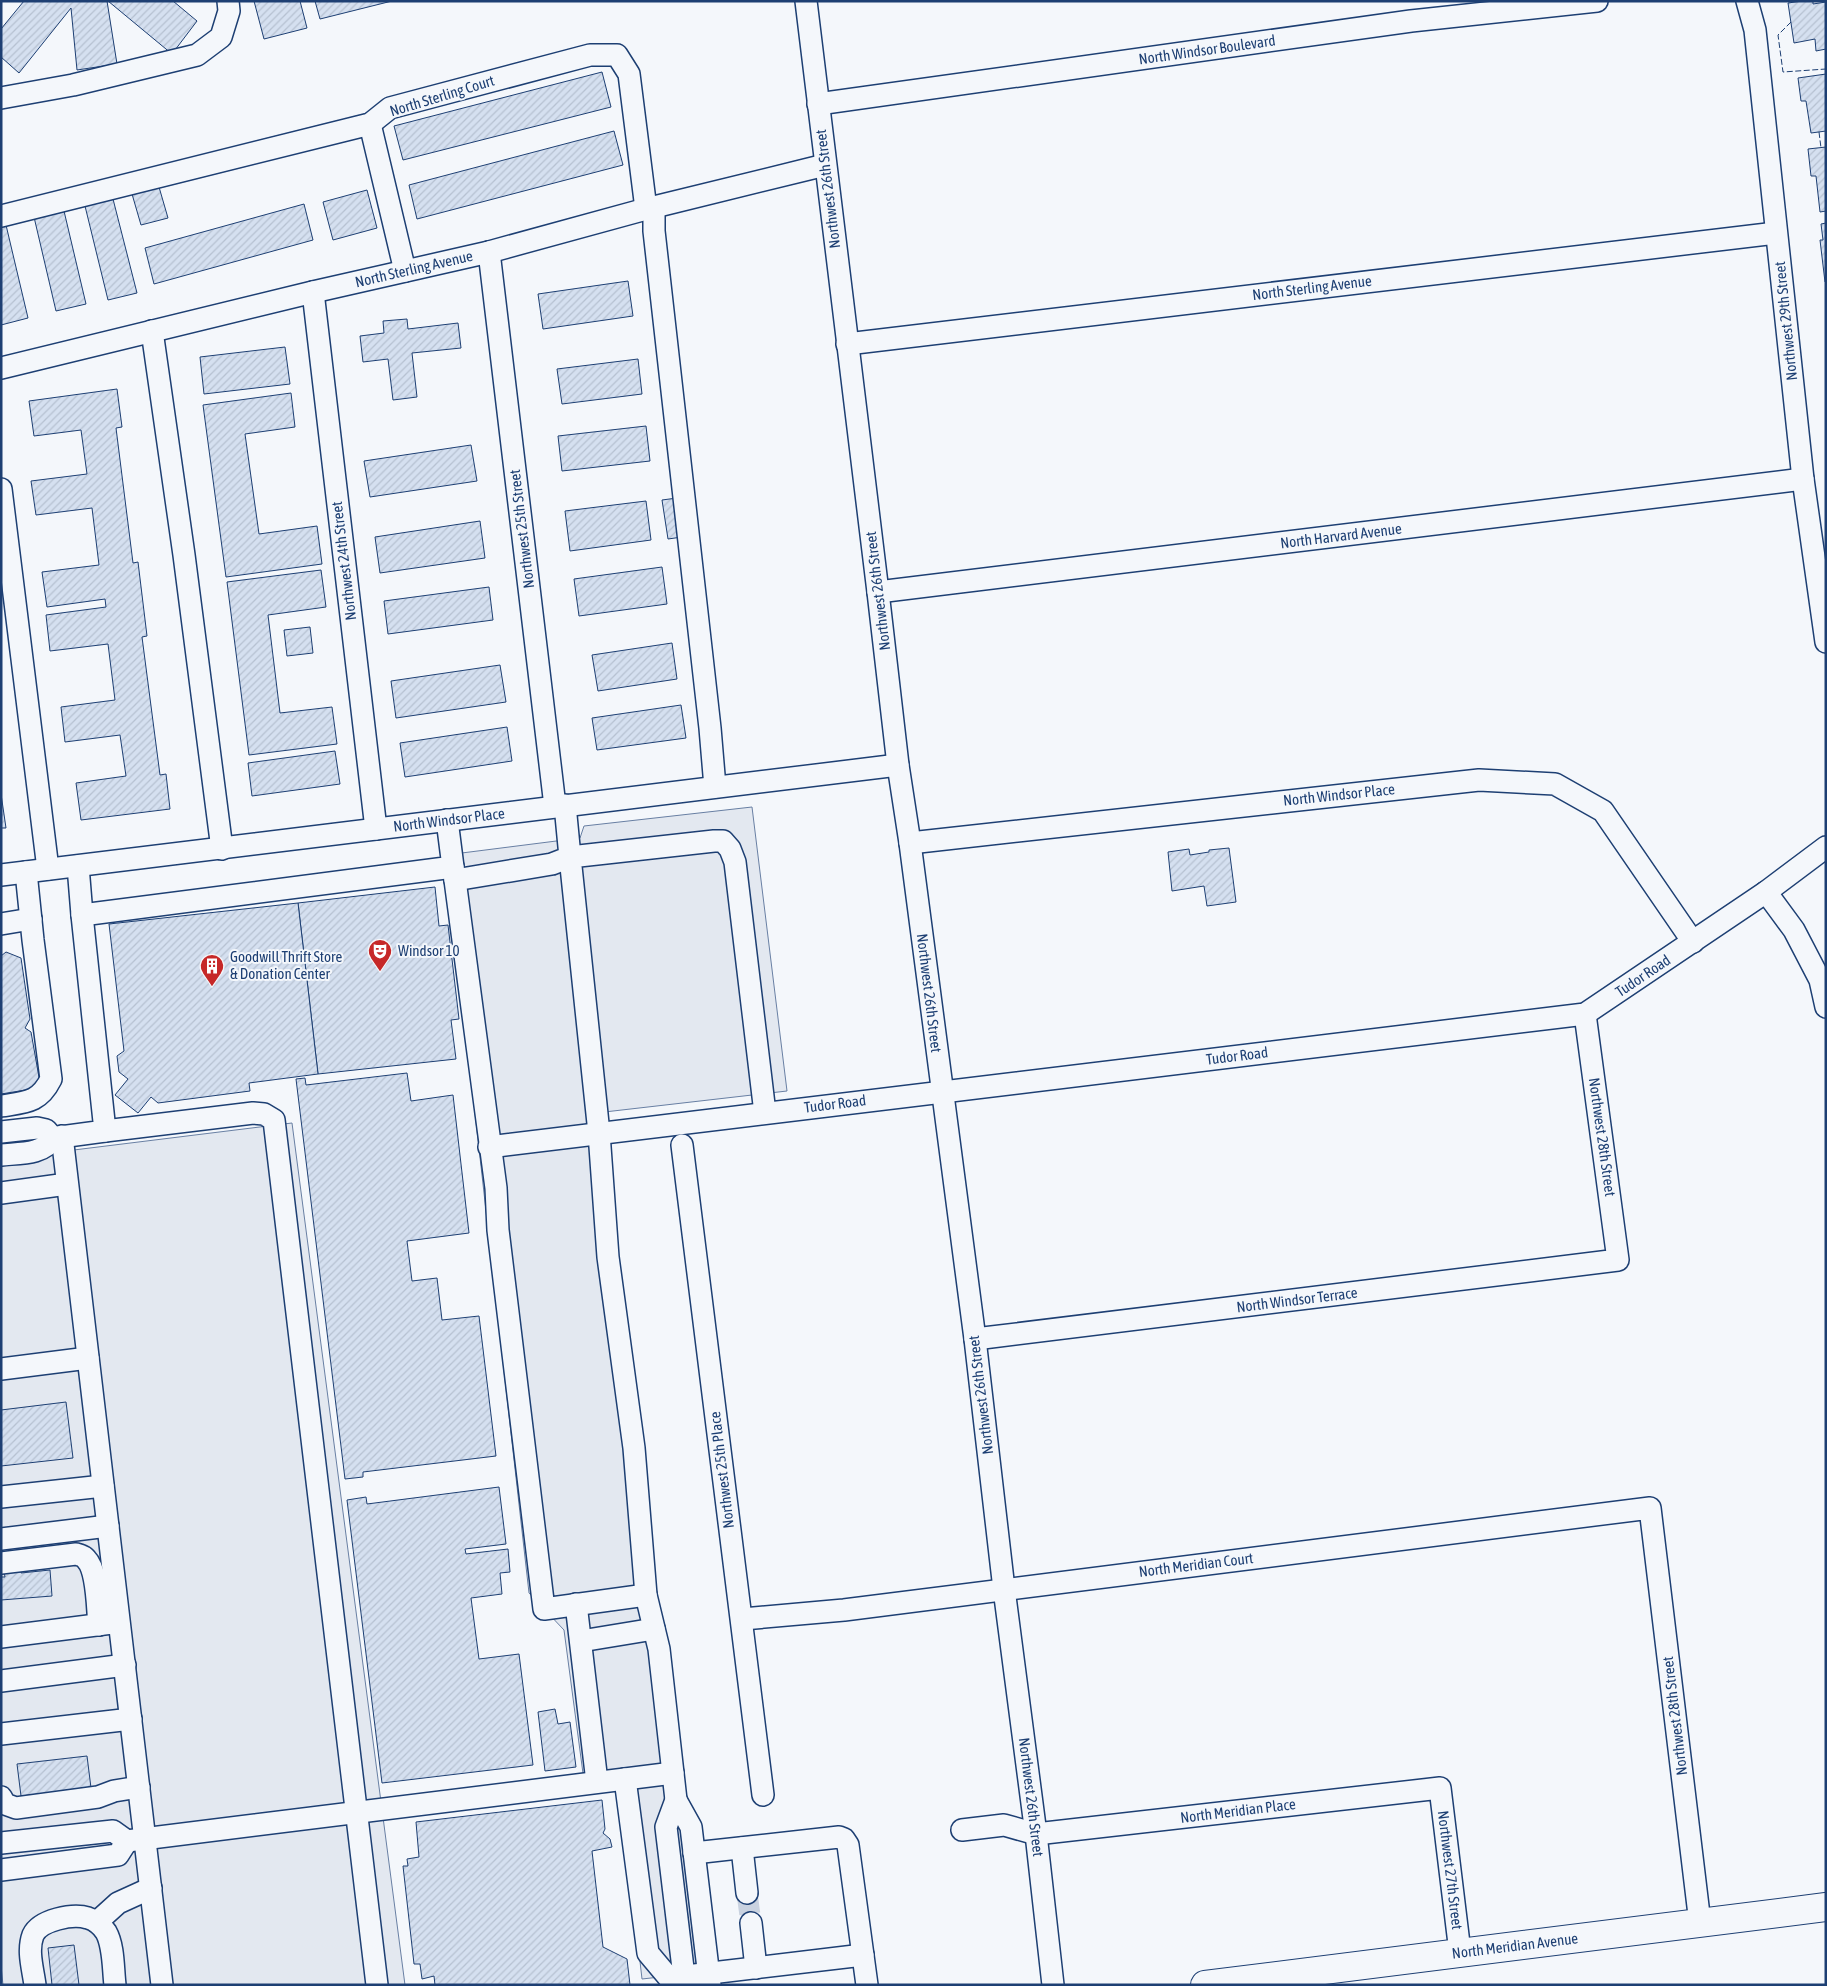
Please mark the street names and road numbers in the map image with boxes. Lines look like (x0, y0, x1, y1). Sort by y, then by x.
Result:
street label: North Windsor Boulevard (1138, 31, 1276, 68)
street label: North Sterling Court (388, 72, 496, 119)
street label: Northwest 26th Street (812, 129, 843, 250)
street label: North Sterling Avenue (353, 247, 475, 290)
street label: Northwest 29th Street (1771, 261, 1800, 381)
street label: North Sterling Avenue (1251, 272, 1373, 303)
street label: Northwest 25th Street (506, 469, 537, 590)
street label: Northwest 24th Street (328, 501, 359, 622)
street label: North Harvard Avenue (1279, 520, 1403, 551)
street label: Northwest 26th Street (862, 531, 893, 652)
street label: North Windsor Place (1282, 780, 1396, 809)
street label: North Windsor Place (392, 804, 506, 835)
street label: Northwest 26th Street (914, 932, 945, 1053)
street label: Tudor Road (1612, 951, 1673, 1000)
street label: Tudor Road (1205, 1043, 1269, 1068)
street label: Northwest 28th Street (1586, 1076, 1619, 1197)
street label: Tudor Road (803, 1091, 867, 1116)
street label: North Windsor Terrace (1235, 1284, 1359, 1315)
street label: Northwest 26th Street (965, 1335, 996, 1456)
street label: Northwest 25th Place (706, 1411, 737, 1529)
street label: North Meridian Court (1138, 1549, 1254, 1580)
street label: Northwest 28th Street (1659, 1656, 1690, 1777)
street label: Northwest 26th Street (1016, 1736, 1047, 1857)
street label: North Meridian Place (1179, 1795, 1297, 1826)
street label: Northwest 27th Street (1435, 1809, 1466, 1930)
street label: North Meridian Avenue (1451, 1929, 1579, 1962)

